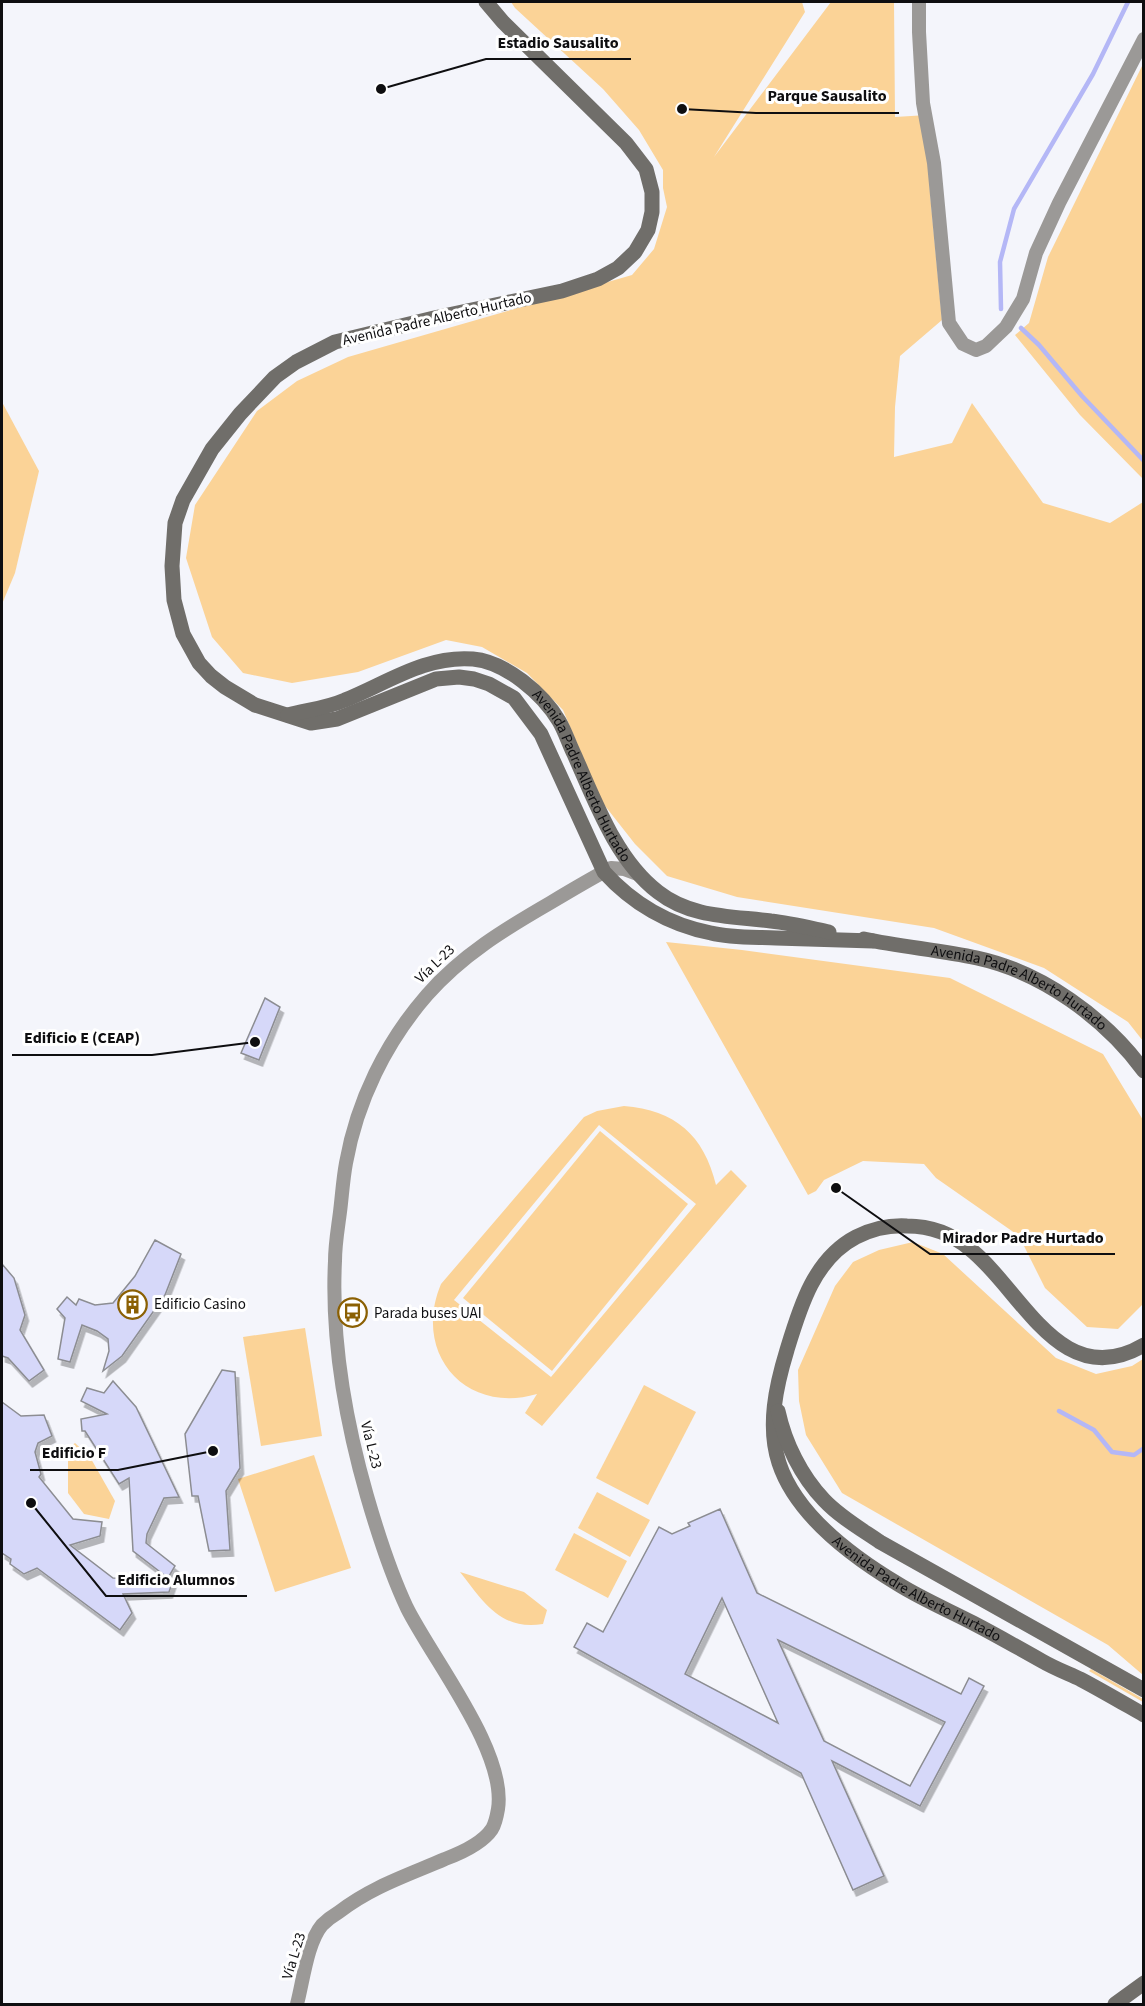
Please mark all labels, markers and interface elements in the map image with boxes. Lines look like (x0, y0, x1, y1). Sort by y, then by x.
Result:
callout: Estadio Sausalito (486, 25, 631, 59)
text: Estadio Sausalito (497, 32, 619, 54)
callout: Parque Sausalito (756, 79, 899, 113)
text: Parque Sausalito (767, 85, 887, 107)
street label: Avenida Padre Alberto Hurtado (340, 287, 534, 351)
street label: Avenida Padre Alberto Hurtado (528, 684, 636, 866)
street label: Vía L-23 (410, 940, 460, 988)
street label: Avenida Padre Alberto Hurtado (930, 940, 1112, 1035)
callout: Edificio E (CEAP) (12, 1021, 152, 1055)
text: Edificio E (CEAP) (24, 1027, 140, 1049)
callout: Mirador Padre Hurtado (930, 1220, 1115, 1254)
text: Mirador Padre Hurtado (942, 1227, 1104, 1249)
building icon: Edificio Casino (117, 1288, 149, 1320)
place label: Edificio Casino (154, 1294, 246, 1315)
bus stop icon: Parada buses UAI (337, 1297, 369, 1329)
place label: Parada buses UAI (374, 1303, 482, 1324)
street label: Vía L-23 (355, 1419, 387, 1471)
callout: Edificio F (30, 1436, 118, 1470)
text: Edificio F (42, 1442, 106, 1464)
street label: Avenida Padre Alberto Hurtado (828, 1531, 1005, 1647)
callout: Edificio Alumnos (106, 1562, 247, 1596)
text: Edificio Alumnos (117, 1569, 235, 1591)
street label: Vía L-23 (277, 1930, 311, 1982)

